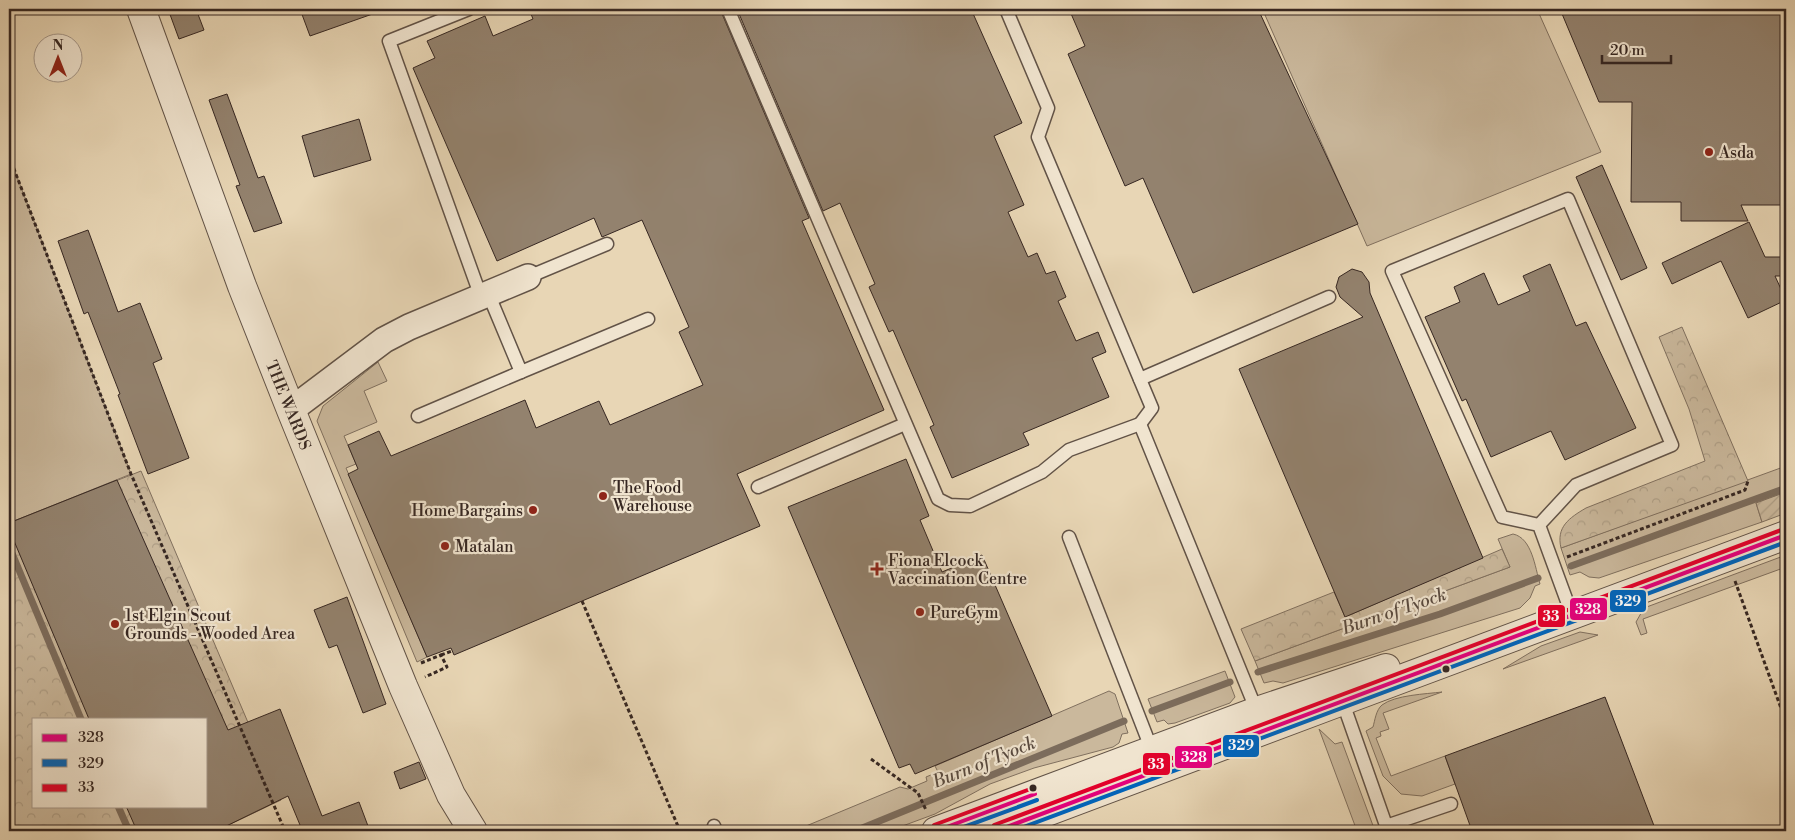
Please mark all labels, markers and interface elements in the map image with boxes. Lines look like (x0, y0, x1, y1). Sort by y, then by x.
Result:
north arrow (32, 32, 82, 82)
scale bar (1602, 32, 1671, 64)
text: N (52, 37, 64, 55)
text: 20 m (1610, 41, 1645, 60)
place label: Asda (1718, 143, 1755, 163)
marker: Asda (1703, 146, 1715, 158)
street label: THE WARDS (261, 358, 315, 453)
place label: The Food Warehouse (612, 478, 692, 516)
marker: The Food Warehouse (597, 490, 609, 502)
place label: Home Bargains (411, 501, 523, 521)
marker: Home Bargains (527, 504, 539, 516)
place label: Matalan (455, 537, 514, 557)
marker: Matalan (439, 540, 451, 552)
place label: Fiona Elcock Vaccination Centre (887, 551, 1027, 589)
marker: Fiona Elcock Vaccination Centre (870, 562, 884, 576)
water label: Burn of Tyock (1338, 583, 1450, 640)
line badge: 329 (1609, 589, 1647, 613)
text: 329 (1615, 593, 1641, 611)
line badge: 328 (1569, 597, 1608, 621)
text: 328 (1575, 601, 1601, 619)
place label: PureGym (930, 603, 999, 623)
line badge: 33 (1537, 604, 1566, 628)
place label: 1st Elgin Scout Grounds - Wooded Area (125, 606, 296, 644)
marker: PureGym (914, 606, 926, 618)
text: 33 (1543, 608, 1559, 626)
marker: 1st Elgin Scout Grounds - Wooded Area (109, 618, 121, 630)
unlabelled marker (1441, 664, 1451, 674)
legend (32, 718, 208, 808)
text: 328 (78, 728, 104, 747)
water label: Burn of Tyock (928, 731, 1039, 794)
line badge: 329 (1222, 734, 1260, 758)
text: 329 (1228, 737, 1254, 755)
line badge: 328 (1174, 745, 1213, 769)
text: 328 (1181, 749, 1207, 767)
line badge: 33 (1142, 752, 1171, 776)
text: 329 (78, 754, 104, 773)
text: 33 (1148, 756, 1164, 774)
text: 33 (78, 778, 95, 797)
unlabelled marker (1028, 783, 1038, 793)

